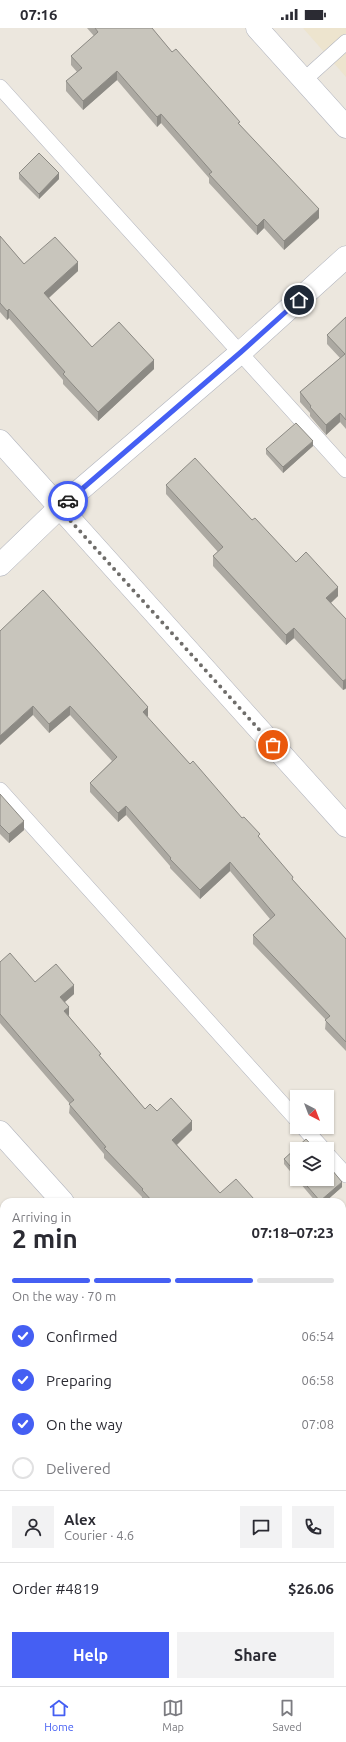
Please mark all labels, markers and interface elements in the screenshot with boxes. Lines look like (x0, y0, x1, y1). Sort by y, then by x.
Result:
text: 07:16 (20, 6, 58, 23)
pin (282, 283, 316, 317)
icon: home (288, 289, 310, 311)
courier (48, 481, 88, 521)
icon: car (57, 490, 79, 512)
pin (256, 728, 290, 762)
icon: bag (262, 734, 284, 756)
north arrow (290, 1090, 334, 1134)
map controls (290, 1090, 334, 1186)
button: layers (290, 1142, 334, 1186)
text: Arriving in (12, 1210, 71, 1224)
text: 2 min (12, 1224, 78, 1253)
text: 07:18–07:23 (251, 1224, 334, 1241)
text: On the way · 70 m (12, 1289, 116, 1303)
icon: check (12, 1325, 34, 1347)
text: Confirmed (46, 1328, 118, 1345)
text: 06:54 (301, 1329, 334, 1343)
icon: check (12, 1369, 34, 1391)
text: Preparing (46, 1372, 112, 1389)
text: 06:58 (301, 1373, 334, 1387)
icon: check (12, 1413, 34, 1435)
text: On the way (46, 1416, 122, 1433)
text: 07:08 (301, 1417, 334, 1431)
text: Delivered (46, 1460, 111, 1477)
button: person (12, 1506, 54, 1548)
button: chat (240, 1506, 282, 1548)
button: phone (292, 1506, 334, 1548)
text: Alex (64, 1511, 96, 1528)
text: Courier · 4.6 (64, 1528, 134, 1542)
text: Order #4819 (12, 1580, 99, 1597)
text: $26.06 (288, 1580, 334, 1597)
button: Help (12, 1632, 169, 1678)
button: Share (177, 1632, 334, 1678)
tab: Home (44, 1697, 74, 1733)
tab: Map (162, 1697, 184, 1733)
tab: Saved (273, 1697, 302, 1733)

